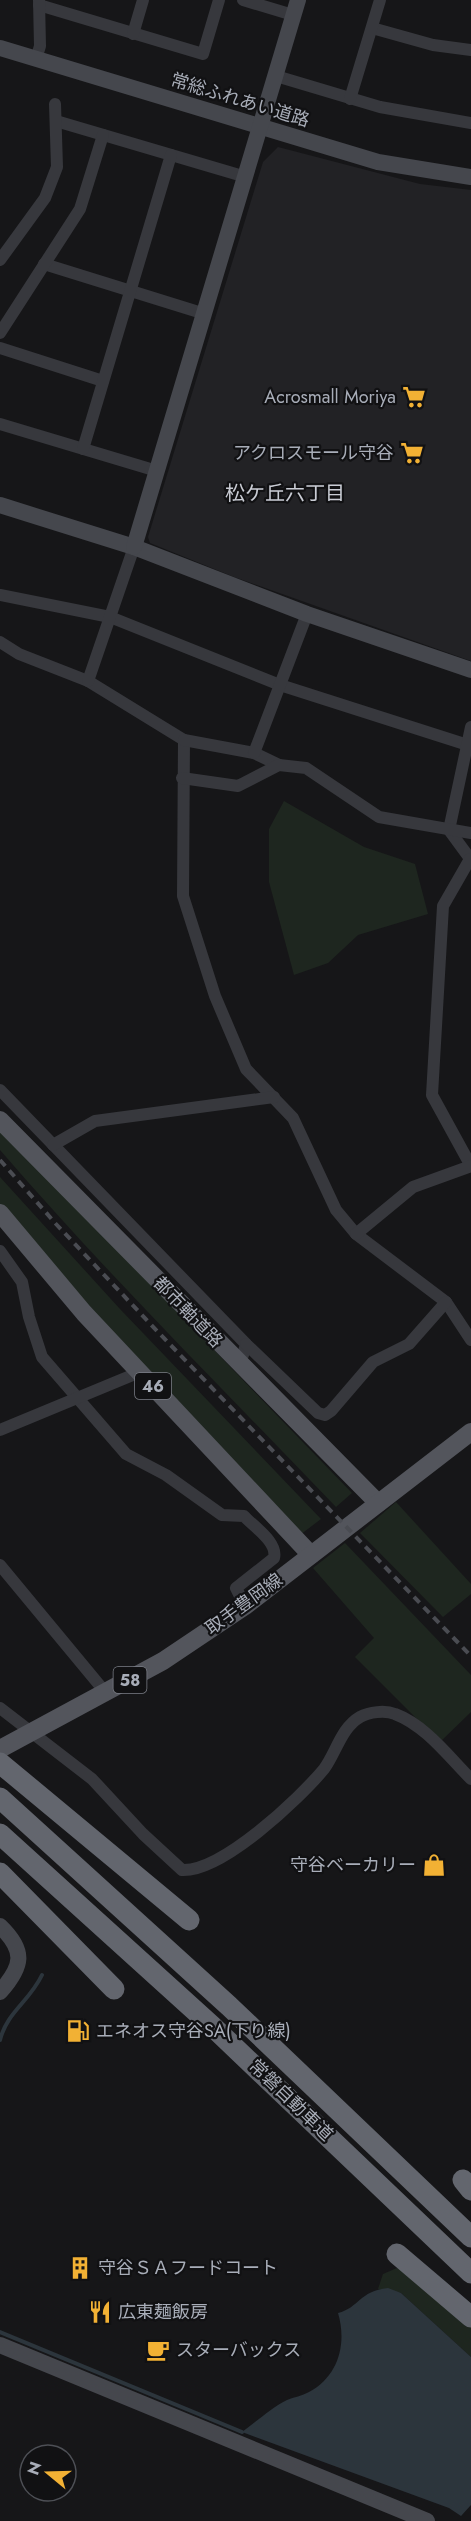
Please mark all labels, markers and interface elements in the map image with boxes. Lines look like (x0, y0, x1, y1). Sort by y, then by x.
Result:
street label: 常総ふれあい道路 (167, 67, 313, 133)
place label: Acrosmall Moriya (264, 384, 396, 410)
supermarket icon: Acrosmall Moriya (401, 384, 427, 410)
place label: アクロスモール守谷 (233, 440, 394, 466)
supermarket icon: アクロスモール守谷 (399, 440, 425, 466)
district label: 松ケ丘六丁目 (225, 479, 345, 508)
street label: 都市軸道路 (147, 1271, 229, 1353)
road number: 46 (135, 1373, 171, 1399)
street label: 取手豊岡線 (200, 1567, 288, 1641)
road number: 58 (114, 1667, 146, 1693)
place label: 守谷ベーカリー (290, 1852, 416, 1878)
shop icon: 守谷ベーカリー (421, 1852, 447, 1878)
fuel station icon: エネオス守谷SA(下り線) (65, 2018, 91, 2044)
place label: エネオス守谷SA(下り線) (96, 2018, 291, 2044)
street label: 常磐自動車道 (243, 2053, 339, 2147)
building icon: 守谷ＳＡフードコート (67, 2255, 93, 2281)
place label: 守谷ＳＡフードコート (98, 2255, 278, 2281)
restaurant icon: 広東麺飯房 (87, 2299, 113, 2325)
place label: 広東麺飯房 (118, 2299, 208, 2325)
cafe icon: スターバックス (145, 2337, 171, 2363)
place label: スターバックス (176, 2337, 301, 2363)
north arrow (18, 2443, 78, 2503)
text: N (21, 2459, 47, 2478)

